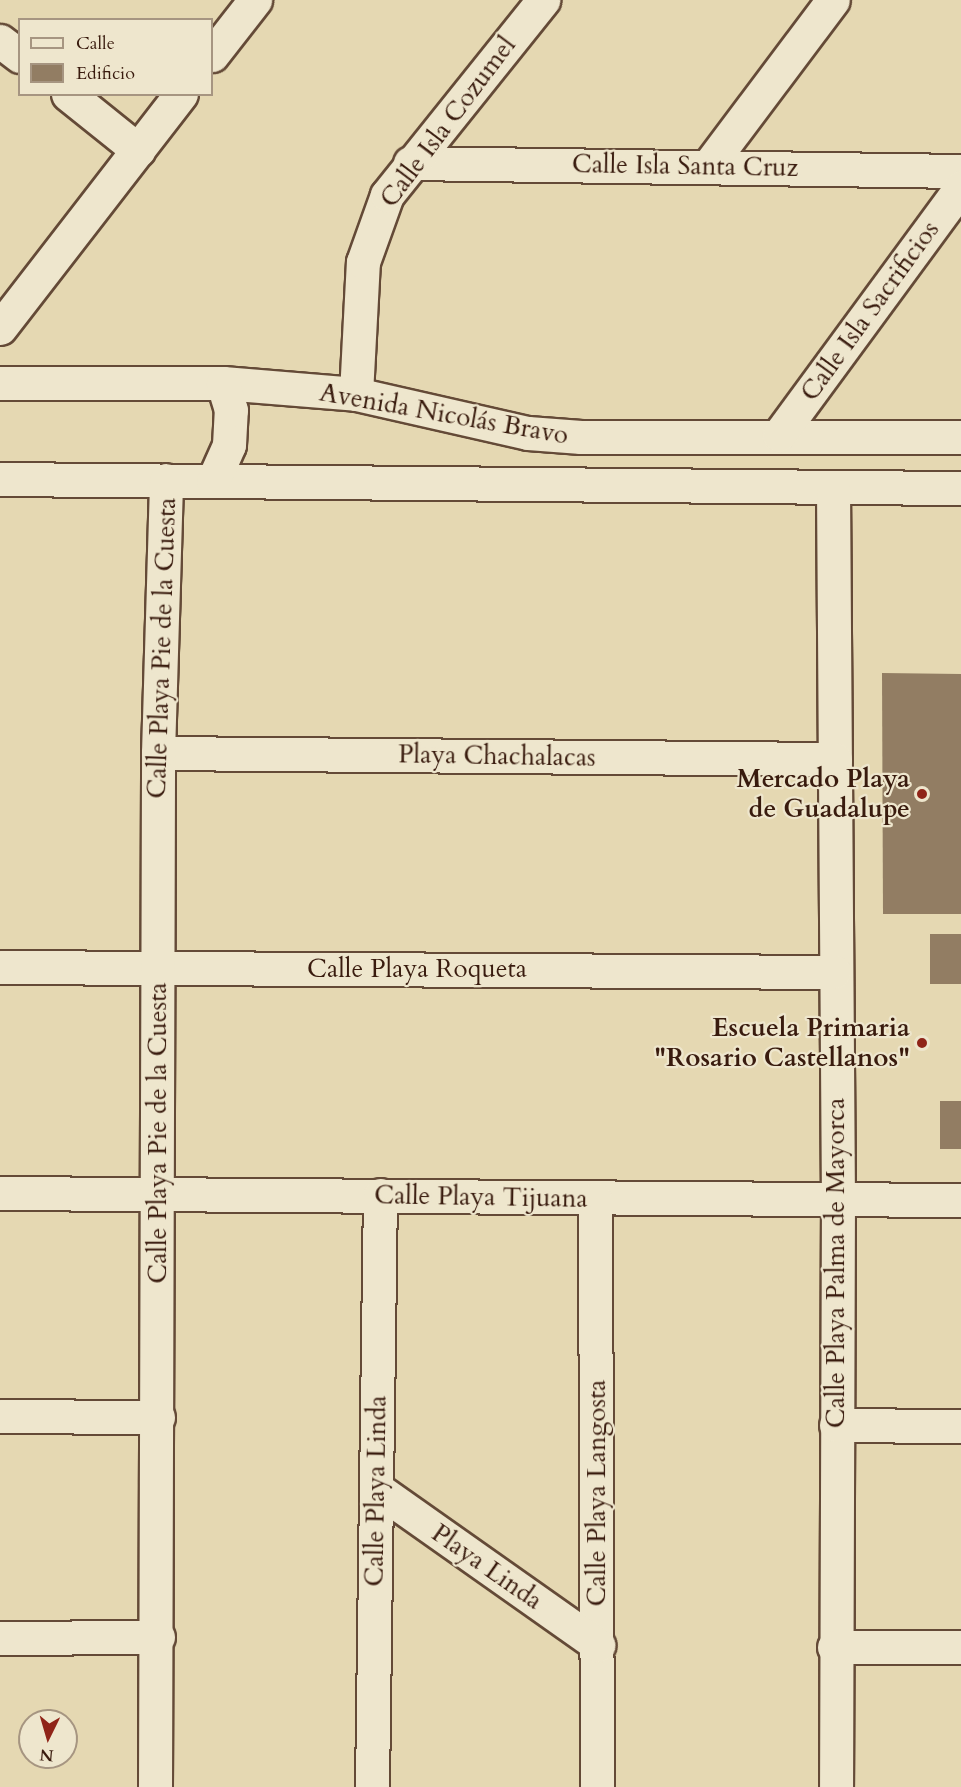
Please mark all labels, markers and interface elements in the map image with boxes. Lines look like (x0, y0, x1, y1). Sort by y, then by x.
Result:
legend (18, 18, 213, 96)
street label: Calle Isla Cozumel (374, 30, 522, 214)
text: Calle (76, 31, 115, 56)
text: Edificio (76, 61, 135, 86)
street label: Calle Isla Santa Cruz (572, 148, 798, 184)
street label: Calle Isla Sacrificios (794, 215, 946, 407)
street label: Avenida Nicolás Bravo (317, 377, 571, 451)
street label: Calle Playa Pie de la Cuesta (141, 497, 183, 799)
street label: Playa Chachalacas (398, 739, 596, 773)
place label: Mercado Playa de Guadalupe (737, 763, 910, 825)
marker: Mercado Playa de Guadalupe (915, 787, 929, 801)
street label: Calle Playa Roqueta (307, 953, 527, 985)
street label: Calle Playa Pie de la Cuesta (142, 982, 174, 1284)
place label: Escuela Primaria "Rosario Castellanos" (654, 1012, 910, 1074)
marker: Escuela Primaria "Rosario Castellanos" (915, 1036, 929, 1050)
street label: Calle Playa Palma de Mayorca (820, 1098, 852, 1428)
street label: Calle Playa Tijuana (374, 1180, 588, 1214)
street label: Calle Playa Langosta (581, 1380, 613, 1606)
street label: Calle Playa Linda (359, 1395, 393, 1587)
street label: Playa Linda (426, 1517, 548, 1617)
north arrow (18, 1709, 78, 1769)
text: N (39, 1743, 54, 1767)

